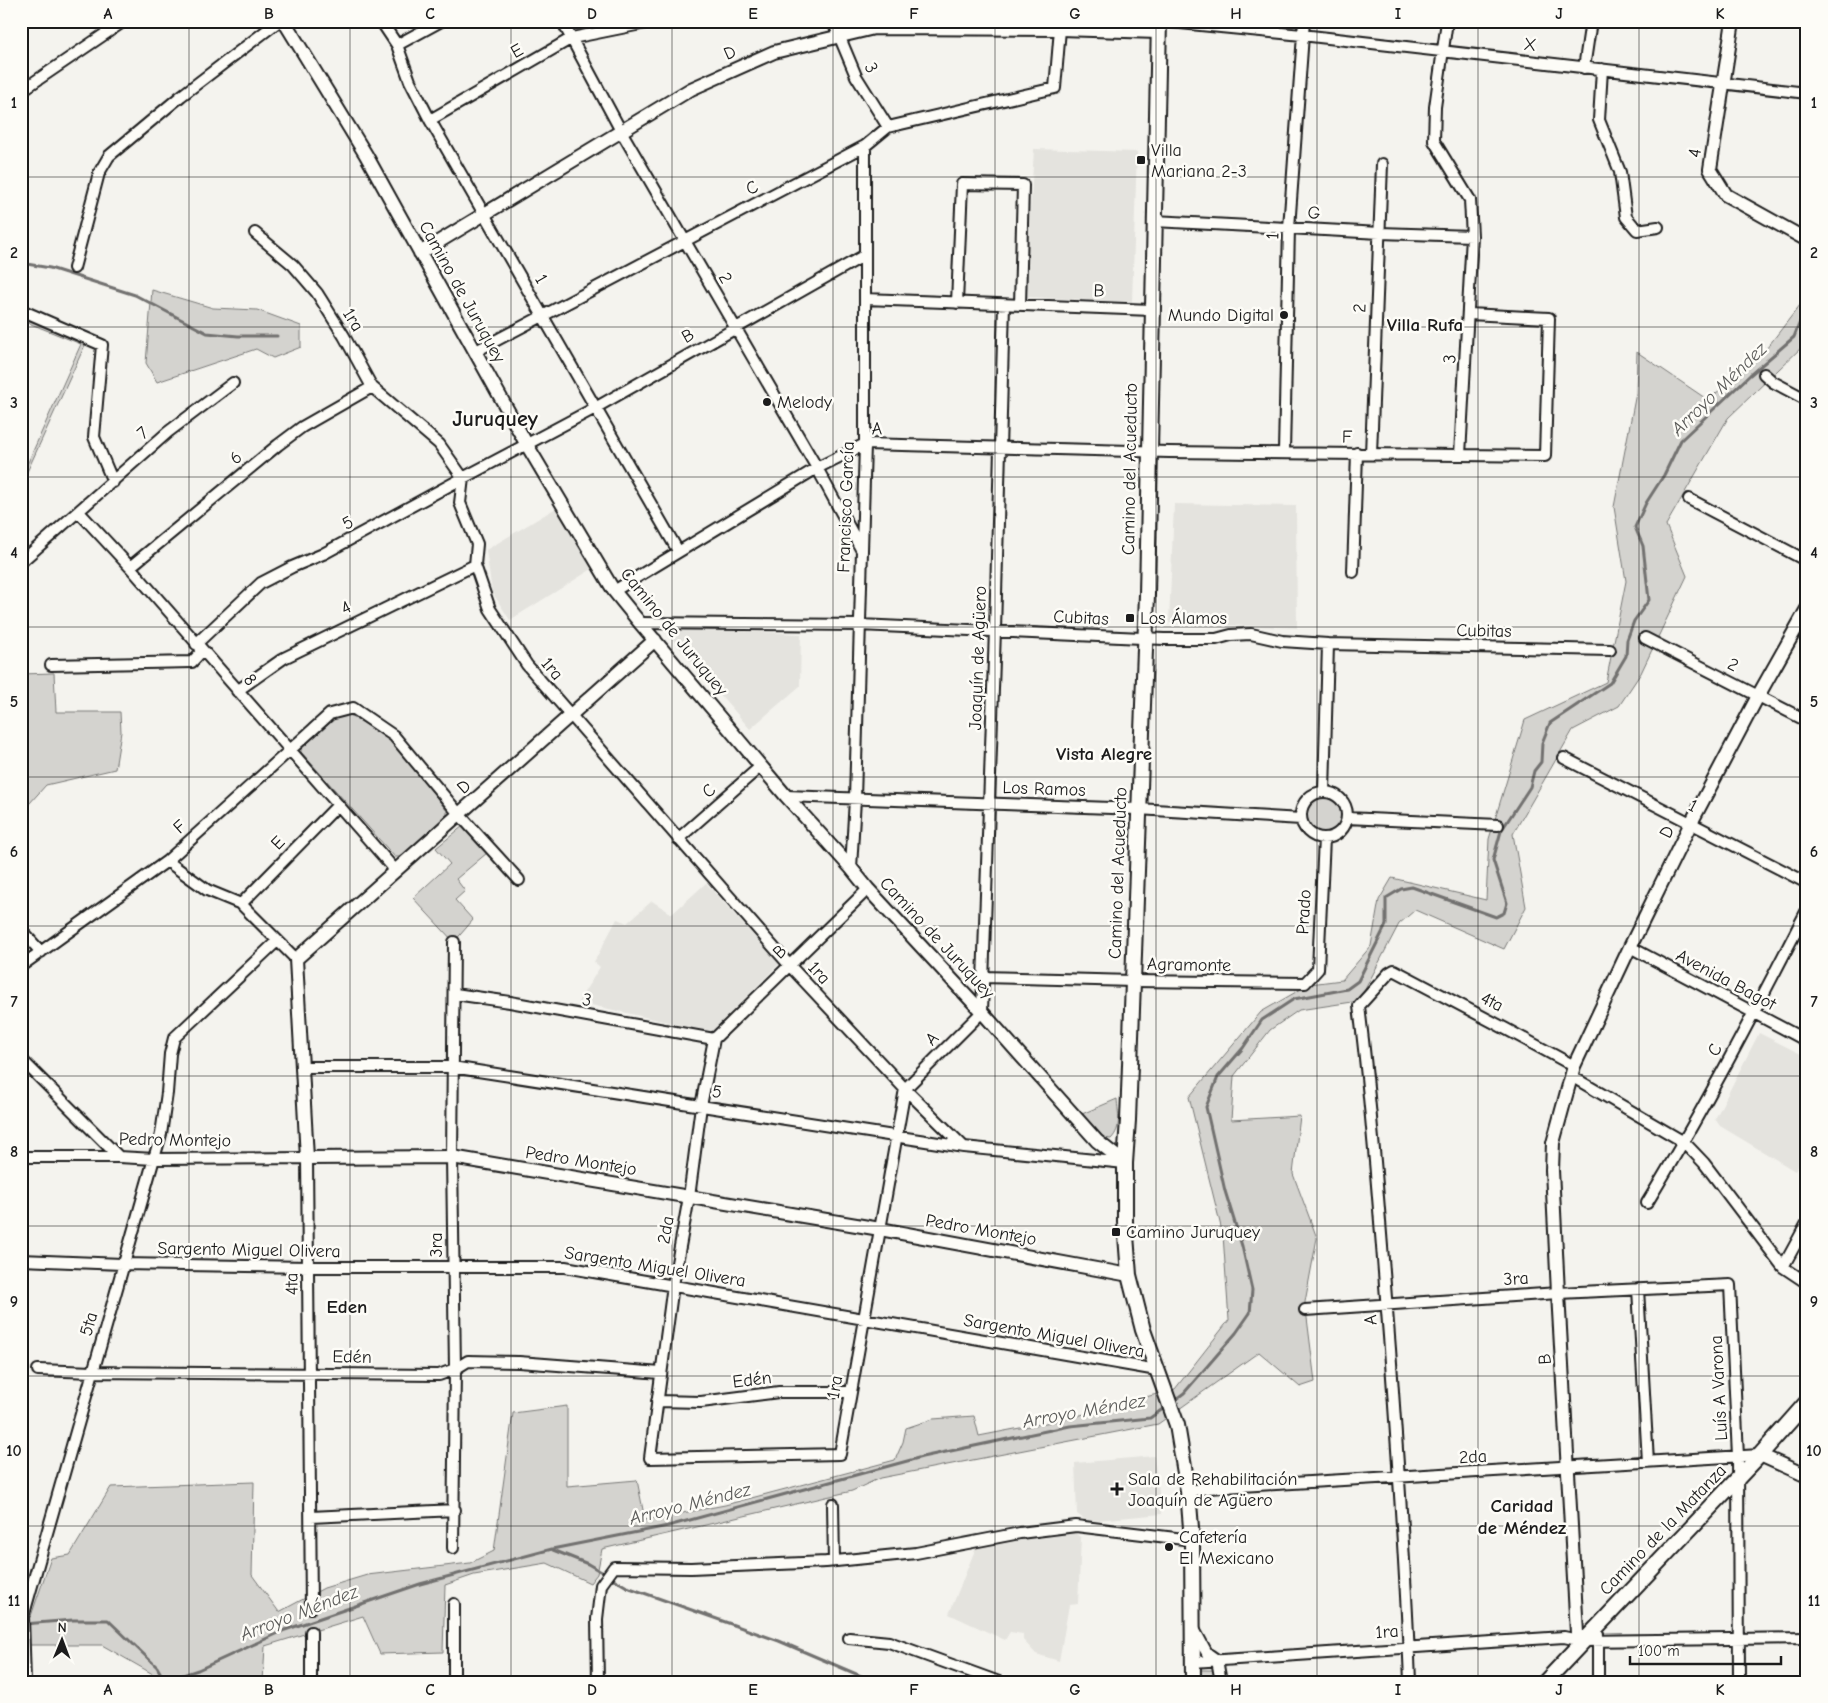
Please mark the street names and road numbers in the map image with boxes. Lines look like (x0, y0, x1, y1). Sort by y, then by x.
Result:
street label: X (1523, 34, 1537, 56)
street label: E (507, 39, 527, 63)
street label: D (721, 41, 739, 65)
street label: 3 (860, 59, 882, 77)
street label: 4 (1684, 147, 1706, 159)
street label: C (742, 176, 762, 200)
street label: G (1307, 202, 1321, 224)
street label: Camino de Juruquey (414, 218, 510, 367)
street label: 1 (1262, 232, 1284, 240)
street label: 2 (714, 269, 736, 287)
street label: 1 (530, 271, 552, 287)
street label: B (1093, 280, 1105, 302)
street label: 2 (1349, 303, 1371, 313)
street label: 1ra (338, 305, 368, 335)
street label: B (678, 324, 698, 348)
street label: 3 (1439, 354, 1461, 364)
street label: Camino del Acueducto (1118, 383, 1142, 555)
street label: A (872, 418, 882, 440)
street label: 7 (133, 422, 154, 444)
street label: F (1342, 426, 1353, 448)
street label: Francisco García (833, 441, 859, 573)
street label: 6 (226, 447, 246, 469)
street label: 5 (339, 511, 357, 535)
street label: Camino de Juruquey (616, 564, 733, 701)
street label: Joaquín de Agüero (965, 585, 991, 731)
street label: 4 (337, 597, 355, 619)
street label: Cubitas (1053, 606, 1109, 630)
street label: Cubitas (1456, 620, 1512, 642)
street label: 1ra (536, 653, 568, 685)
street label: 2 (1724, 654, 1742, 676)
street label: 8 (239, 670, 261, 690)
street label: D (453, 775, 475, 799)
street label: Los Ramos (1002, 777, 1086, 801)
street label: C (698, 779, 720, 803)
street label: Camino del Acueducto (1105, 787, 1131, 959)
street label: 1 (1685, 795, 1701, 817)
street label: F (169, 815, 191, 838)
street label: D (1655, 822, 1679, 842)
street label: E (267, 832, 289, 854)
street label: Camino de Juruquey (875, 873, 999, 1004)
street label: Prado (1292, 889, 1316, 935)
street label: B (769, 941, 791, 963)
street label: Avenida Bagot (1673, 945, 1780, 1015)
street label: Agramonte (1147, 954, 1231, 976)
street label: 1ra (803, 957, 835, 989)
street label: 4ta (1477, 988, 1507, 1016)
street label: 3 (581, 989, 593, 1011)
street label: A (921, 1028, 943, 1050)
street label: C (1703, 1040, 1727, 1060)
street label: 5 (711, 1081, 723, 1103)
street label: Pedro Montejo (119, 1129, 231, 1151)
street label: Pedro Montejo (524, 1142, 638, 1180)
street label: Pedro Montejo (924, 1210, 1038, 1250)
street label: 2da (653, 1214, 679, 1246)
street label: 3ra (426, 1232, 447, 1258)
street label: Sargento Miguel Olivera (157, 1238, 341, 1262)
street label: Sargento Miguel Olivera (563, 1242, 747, 1292)
street label: 3ra (1503, 1268, 1529, 1290)
street label: 4ta (281, 1272, 303, 1296)
street label: 5ta (76, 1310, 102, 1338)
street label: Sargento Miguel Olivera (962, 1310, 1146, 1362)
street label: A (1360, 1314, 1382, 1326)
street label: Luís A Varona (1706, 1335, 1732, 1441)
street label: Edén (332, 1346, 372, 1368)
street label: B (1534, 1353, 1556, 1365)
street label: Edén (731, 1367, 773, 1393)
street label: 1ra (823, 1374, 847, 1400)
street label: 2da (1458, 1446, 1488, 1468)
street label: Camino de la Matanza (1595, 1460, 1731, 1600)
street label: 1ra (1375, 1621, 1399, 1643)

